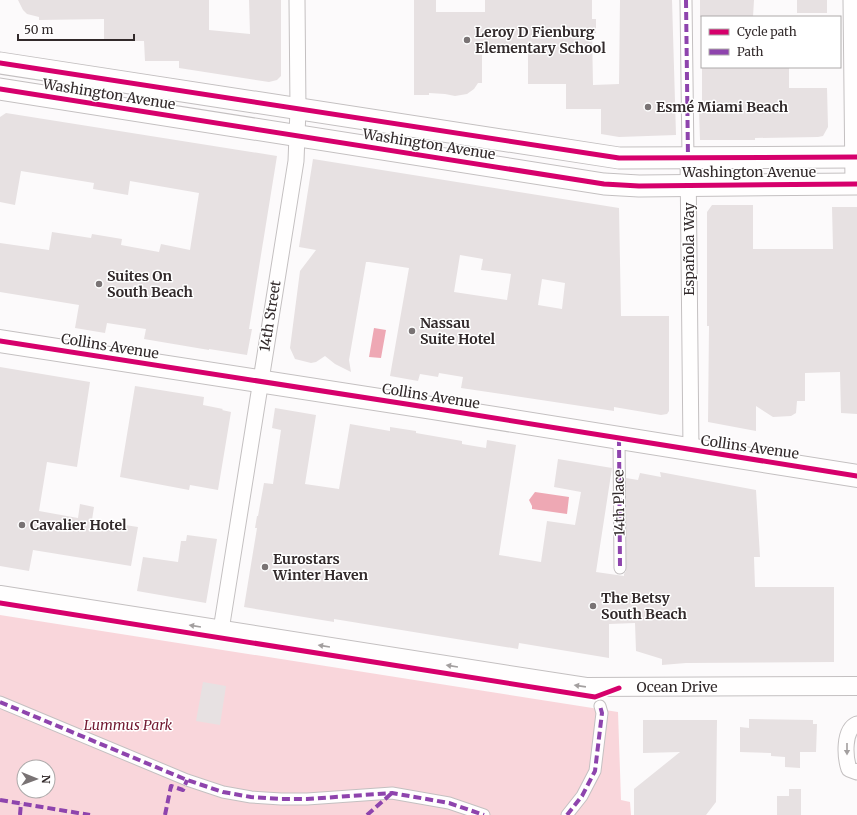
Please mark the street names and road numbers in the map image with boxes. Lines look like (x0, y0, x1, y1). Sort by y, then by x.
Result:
street label: Washington Avenue (40, 74, 177, 113)
street label: Washington Avenue (360, 124, 497, 163)
street label: Washington Avenue (681, 163, 816, 181)
street label: Española Way (680, 201, 698, 296)
street label: 14th Street (255, 279, 285, 353)
street label: Collins Avenue (60, 329, 160, 363)
street label: Collins Avenue (381, 379, 481, 413)
street label: Collins Avenue (700, 431, 800, 463)
street label: 14th Place (609, 469, 629, 537)
street label: Ocean Drive (636, 678, 718, 696)

